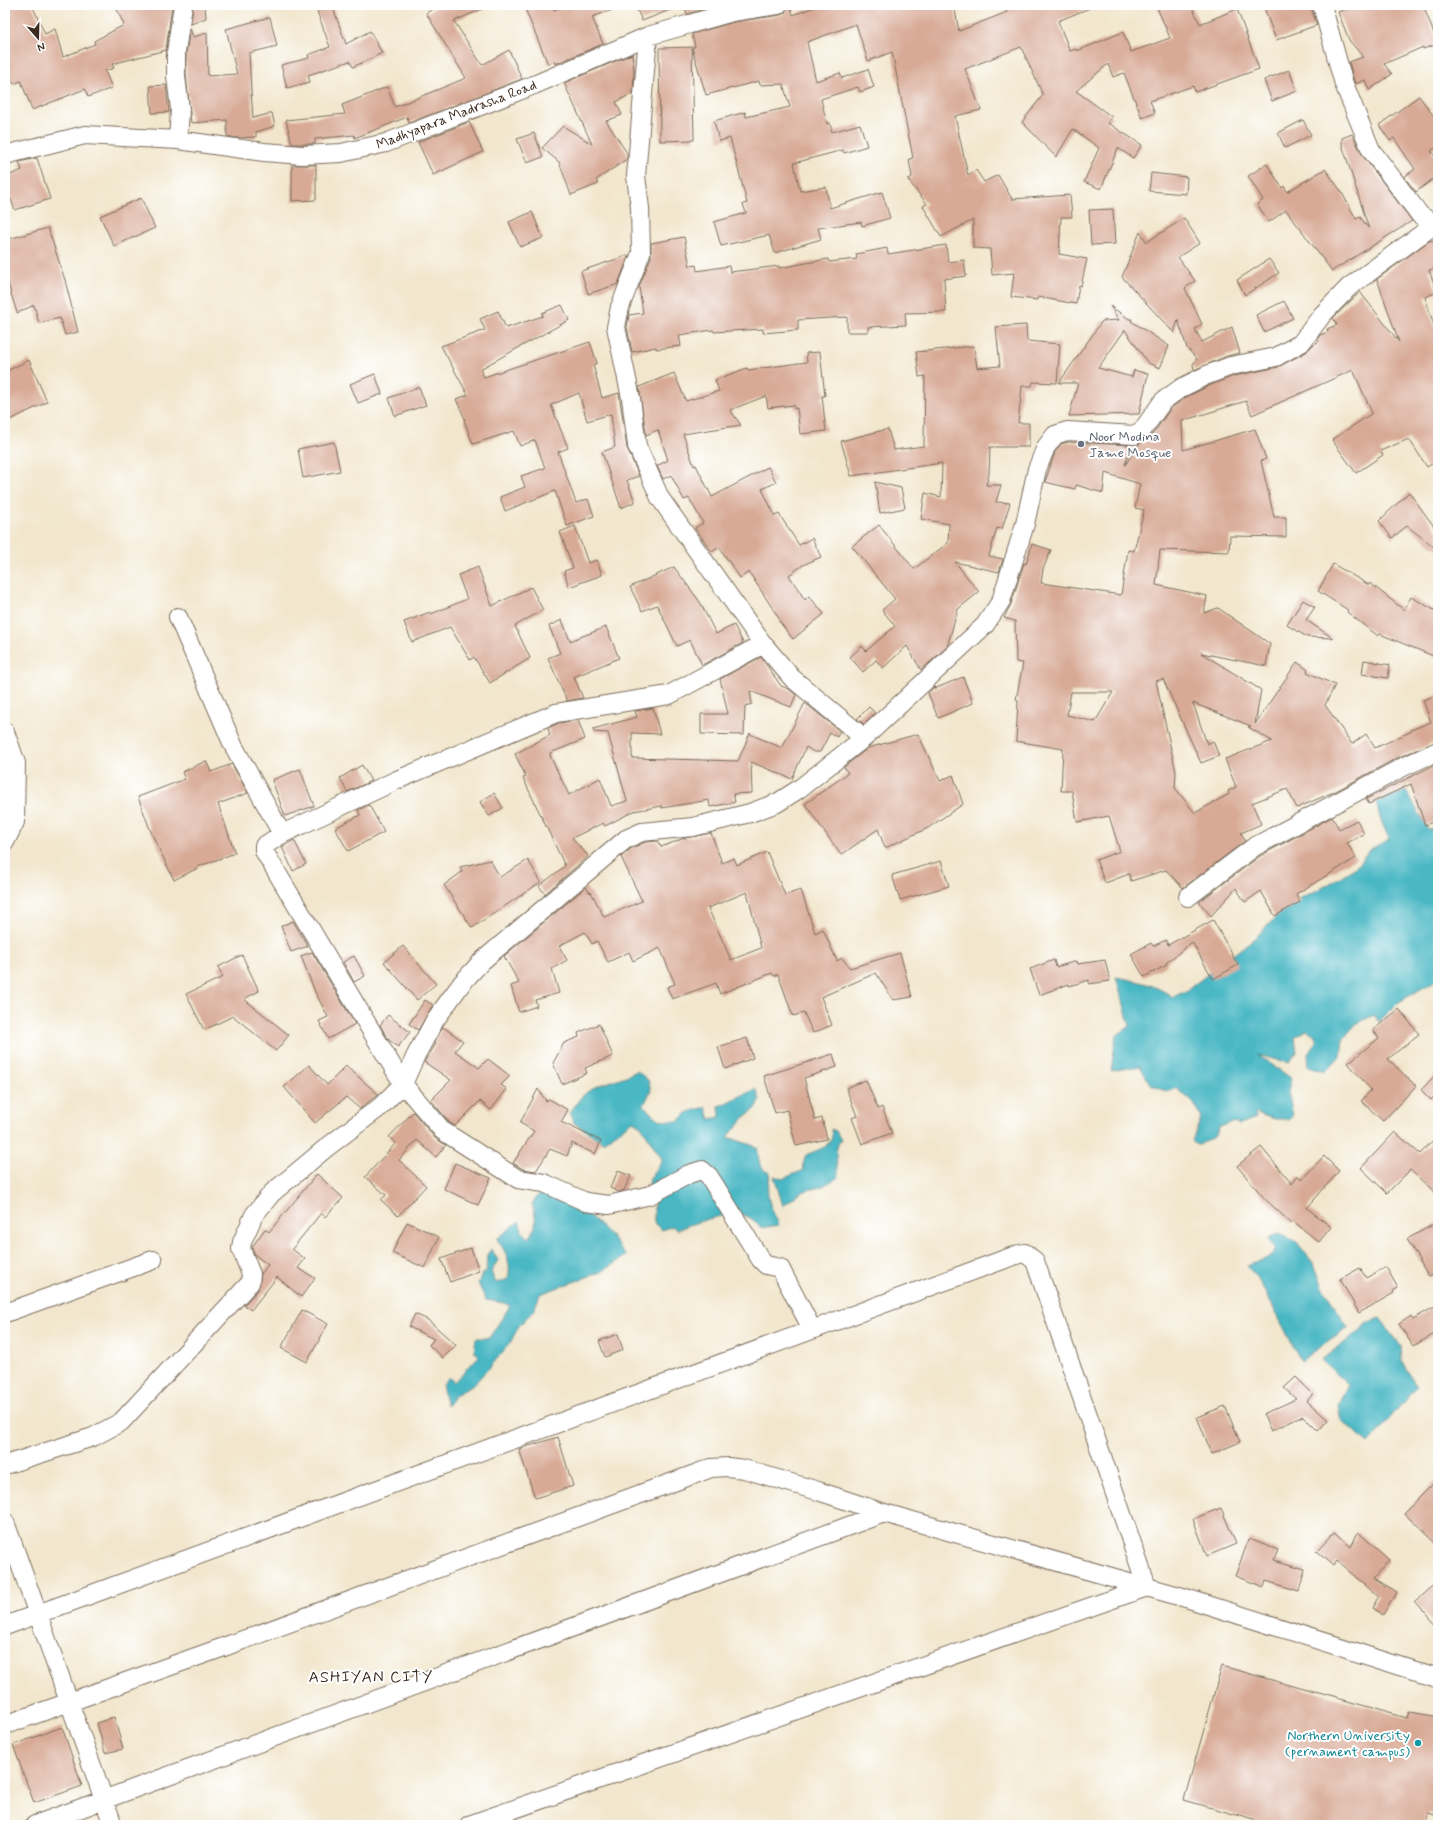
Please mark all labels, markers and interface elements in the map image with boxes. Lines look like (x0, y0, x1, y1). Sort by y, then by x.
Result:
north arrow (18, 18, 58, 58)
text: N (35, 39, 47, 54)
street label: Madhyapara Madrasha Road (374, 76, 539, 154)
place label: Noor Modina Jame Mosque (1089, 428, 1171, 462)
marker: Noor Modina Jame Mosque (1076, 439, 1086, 449)
district label: ASHIYAN CITY (309, 1667, 433, 1688)
place label: Northern University (pernament campus) (1285, 1727, 1410, 1761)
marker: Northern University (pernament campus) (1413, 1738, 1423, 1748)

